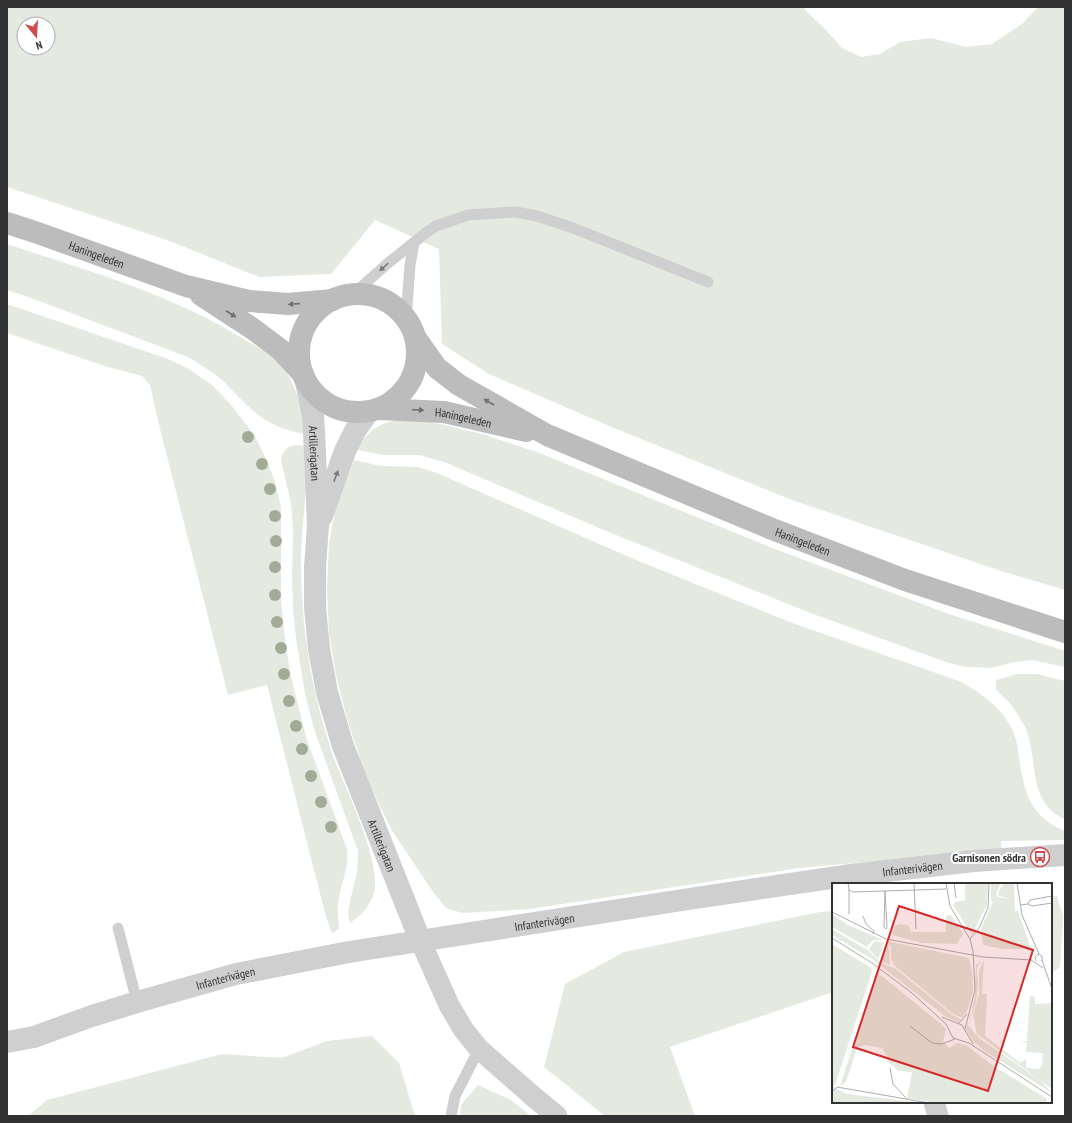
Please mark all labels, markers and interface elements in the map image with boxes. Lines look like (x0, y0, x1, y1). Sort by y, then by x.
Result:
north arrow (16, 16, 56, 56)
text: N (34, 38, 44, 53)
street label: Haningeleden (67, 237, 126, 271)
one-way arrow (378, 263, 389, 272)
one-way arrow (288, 300, 300, 307)
one-way arrow (226, 310, 236, 318)
one-way arrow (483, 398, 495, 405)
street label: Haningeleden (435, 404, 493, 430)
one-way arrow (412, 406, 424, 413)
street label: Artillerigatan (306, 425, 324, 481)
one-way arrow (333, 470, 339, 482)
street label: Haningeleden (773, 524, 833, 558)
street label: Artillerigatan (365, 817, 400, 874)
bus stop icon: Garnisonen södra (1029, 846, 1051, 868)
place label: Garnisonen södra (952, 850, 1026, 865)
street label: Infanterivägen (882, 857, 943, 879)
inset map (832, 883, 1052, 1103)
street label: Infanterivägen (513, 909, 575, 934)
street label: Infanterivägen (194, 963, 256, 992)

